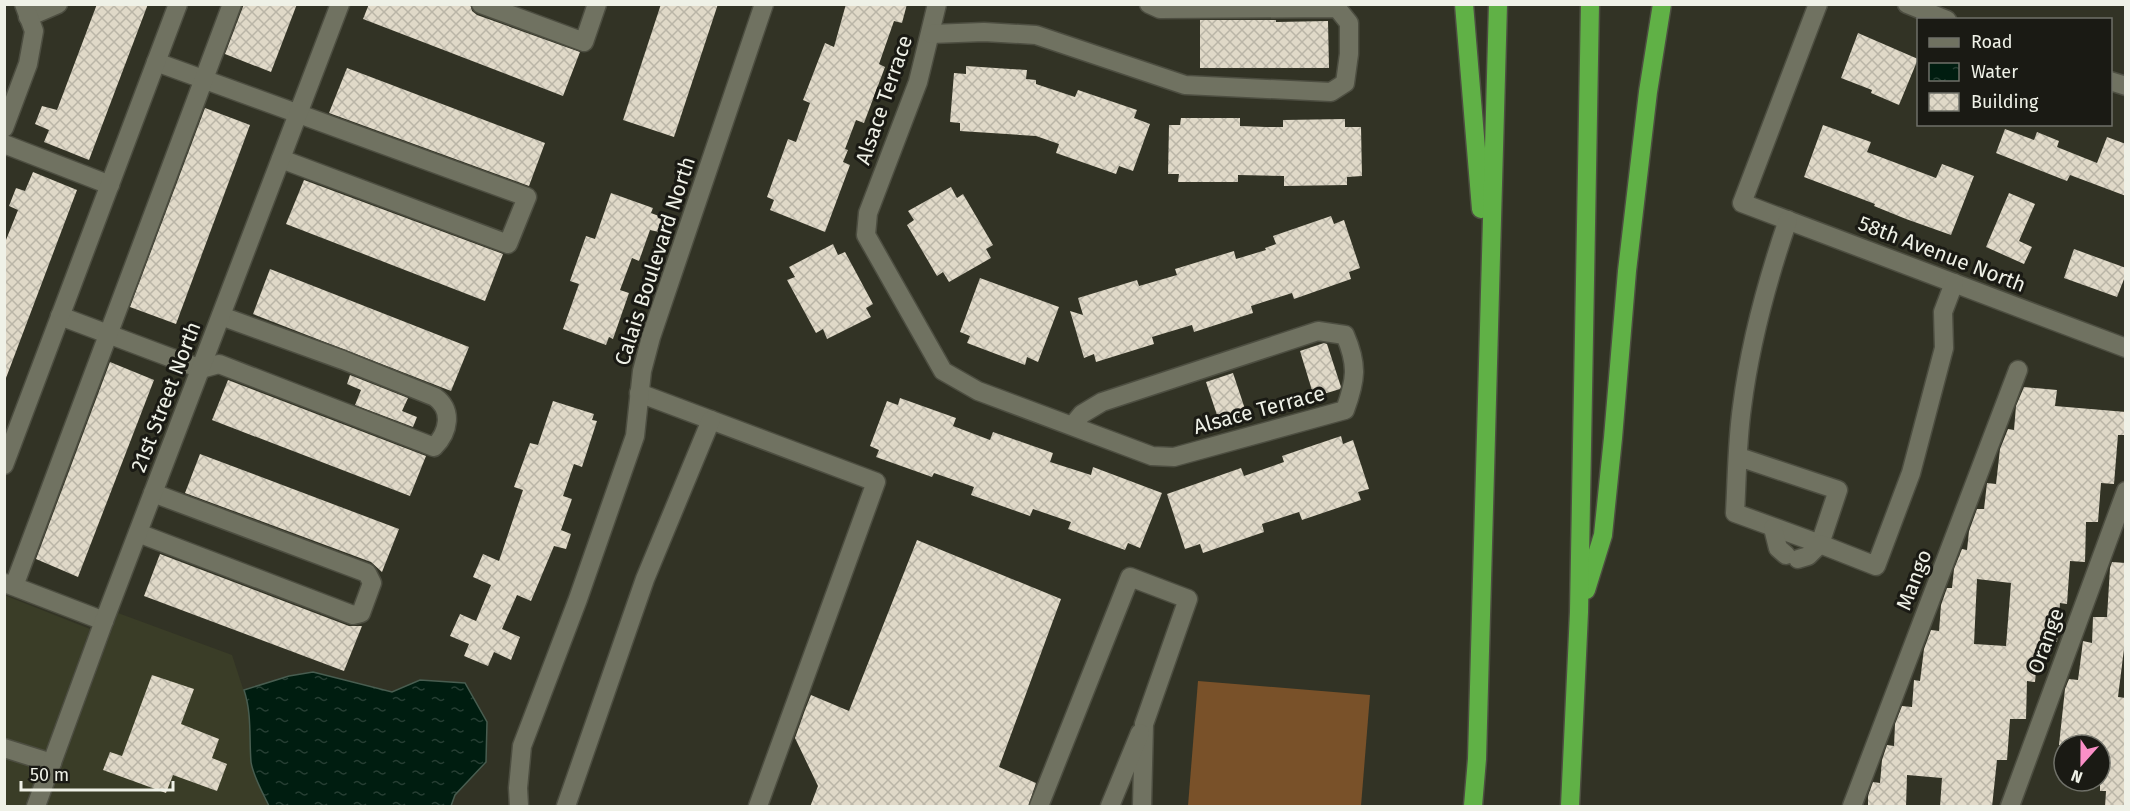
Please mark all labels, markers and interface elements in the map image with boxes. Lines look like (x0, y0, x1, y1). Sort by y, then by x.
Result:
legend (1917, 18, 2112, 126)
text: Road (1971, 31, 2013, 53)
street label: Alsace Terrace (850, 32, 918, 168)
text: Water (1971, 61, 2018, 83)
text: Building (1971, 91, 2039, 113)
street label: Calais Boulevard North (609, 153, 701, 369)
street label: 58th Avenue North (1855, 210, 2029, 298)
street label: 21st Street North (125, 318, 207, 476)
street label: Alsace Terrace (1190, 380, 1328, 440)
street label: Mango (1891, 546, 1937, 614)
street label: Orange (2022, 605, 2070, 677)
north arrow (2052, 733, 2112, 793)
scale bar (21, 754, 172, 792)
text: 50 m (30, 764, 69, 786)
text: N (2068, 766, 2085, 787)

